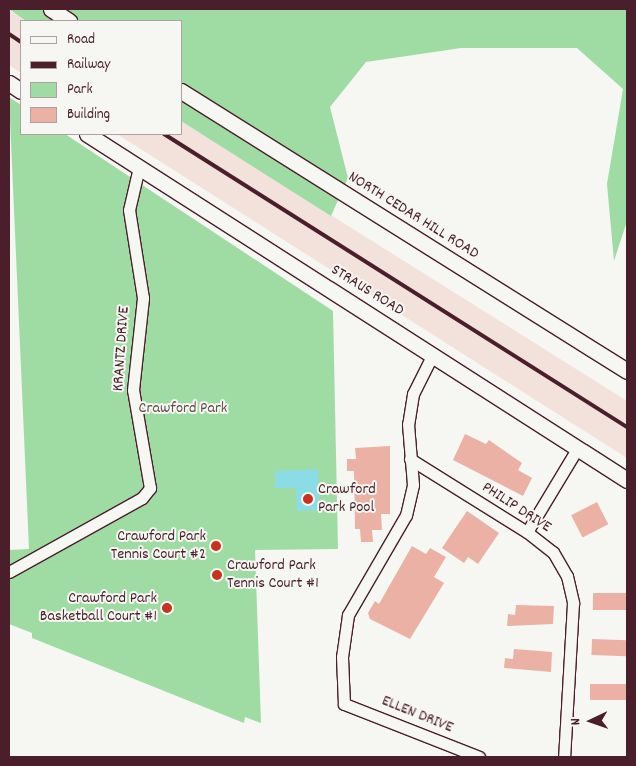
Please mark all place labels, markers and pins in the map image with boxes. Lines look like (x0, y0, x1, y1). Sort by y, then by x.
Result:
place label: Crawford Park Pool (318, 480, 376, 518)
marker: Crawford Park Pool (302, 493, 314, 505)
place label: Crawford Park Tennis Court #2 (111, 527, 206, 565)
marker: Crawford Park Tennis Court #2 (210, 540, 222, 552)
place label: Crawford Park Tennis Court #1 (227, 556, 319, 594)
marker: Crawford Park Tennis Court #1 (211, 569, 223, 581)
place label: Crawford Park Basketball Court #1 (40, 589, 157, 627)
marker: Crawford Park Basketball Court #1 (161, 602, 173, 614)

